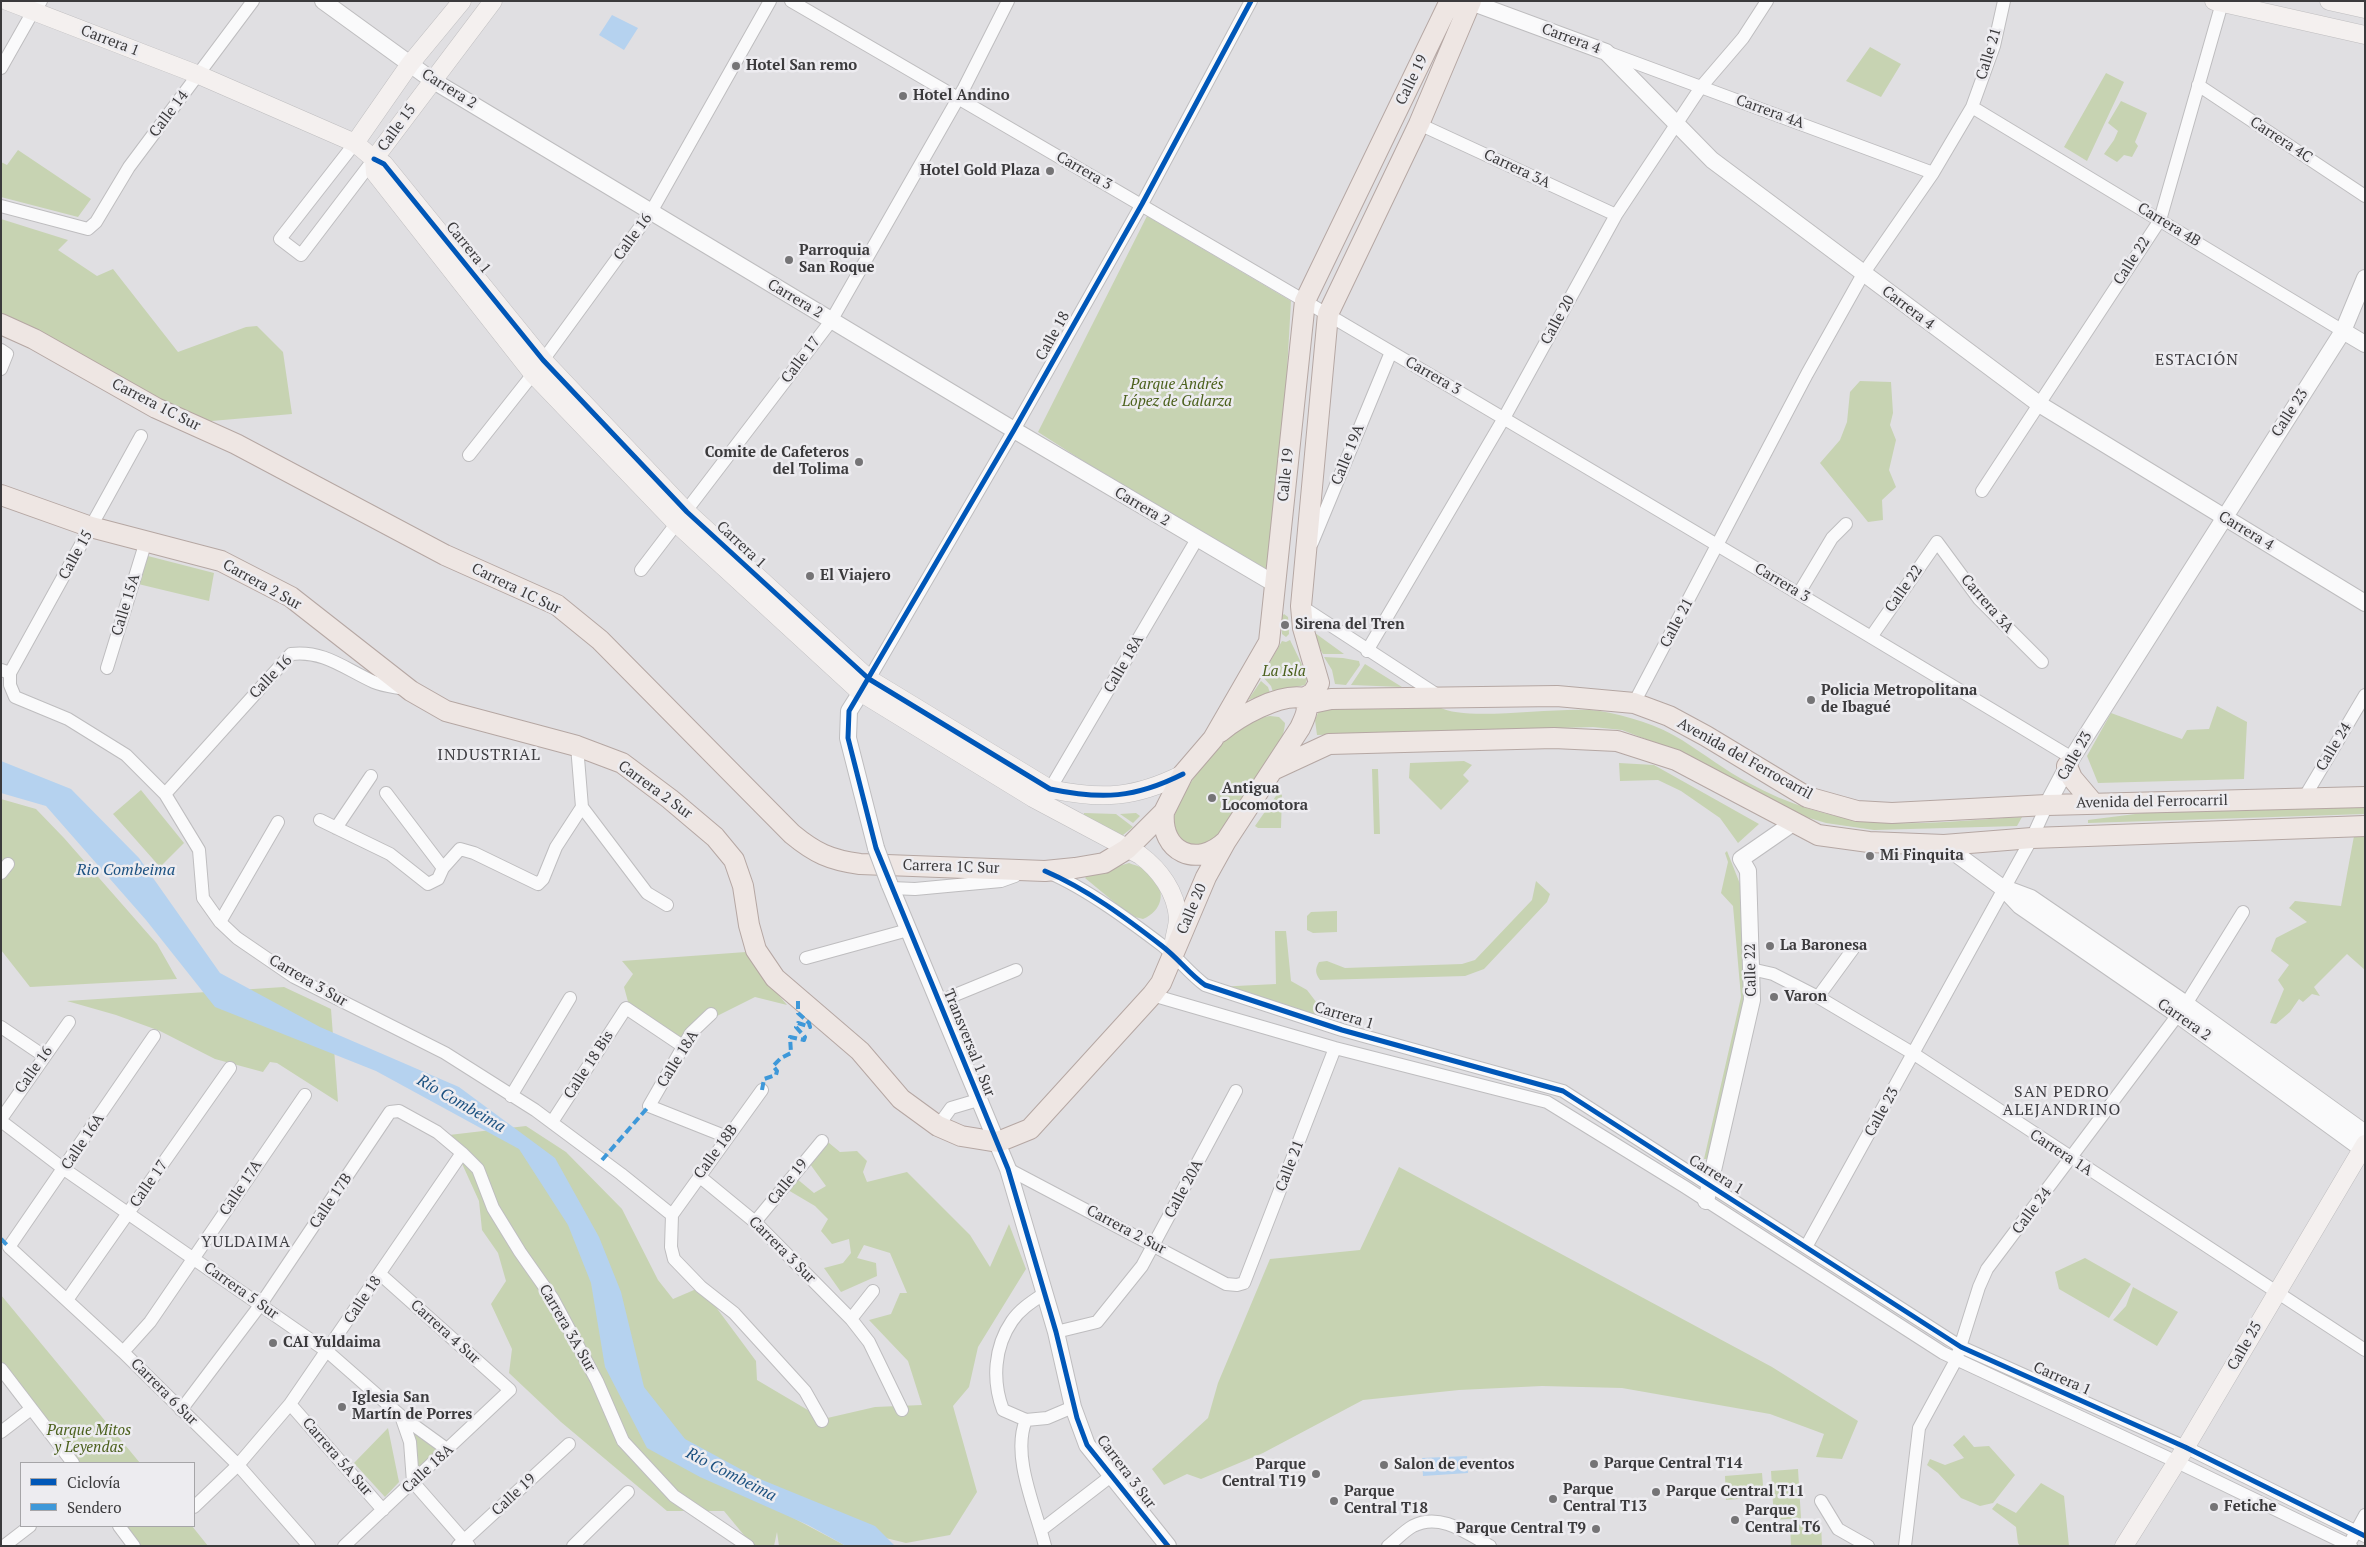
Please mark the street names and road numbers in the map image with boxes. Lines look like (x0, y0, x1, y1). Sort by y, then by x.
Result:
street label: Carrera 4 (1539, 20, 1603, 58)
street label: Carrera 1 (78, 22, 142, 60)
street label: Calle 21 (1973, 26, 2005, 82)
street label: Calle 19 (1392, 52, 1432, 108)
street label: Carrera 2 (418, 65, 480, 113)
street label: Calle 14 (146, 87, 192, 141)
street label: Carrera 4A (1733, 91, 1807, 133)
street label: Calle 15 (374, 101, 420, 155)
street label: Carrera 4C (2246, 113, 2316, 167)
street label: Carrera 3A (1481, 146, 1553, 192)
street label: Carrera 3 (1053, 148, 1115, 194)
street label: Carrera 4B (2134, 199, 2204, 251)
street label: Calle 16 (610, 210, 656, 264)
street label: Carrera 1 (442, 219, 494, 277)
street label: Calle 22 (2110, 234, 2154, 288)
street label: Carrera 2 (764, 276, 826, 322)
street label: Carrera 4 (1878, 282, 1938, 334)
street label: Calle 20 (1537, 292, 1579, 348)
street label: Calle 18 (1032, 308, 1074, 364)
street label: Calle 17 (778, 333, 824, 387)
street label: Carrera 3 (1402, 353, 1464, 399)
street label: Carrera 1C Sur (109, 375, 203, 435)
street label: Calle 23 (2268, 386, 2312, 440)
street label: Calle 19A (1328, 422, 1368, 488)
street label: Calle 19 (1274, 447, 1298, 503)
street label: Carrera 2 (1111, 484, 1173, 530)
street label: Carrera 4 (2215, 508, 2277, 554)
street label: Carrera 1 (712, 518, 770, 572)
street label: Calle 15 (55, 527, 97, 583)
street label: Carrera 2 Sur (219, 556, 305, 614)
street label: Carrera 1C Sur (468, 560, 564, 618)
street label: Carrera 3 (1751, 560, 1813, 606)
street label: Calle 22 (1881, 562, 1927, 616)
street label: Carrera 3A (1957, 571, 2017, 637)
street label: Calle 15A (108, 572, 144, 638)
street label: Calle 21 (1657, 595, 1697, 651)
street label: Calle 18A (1100, 632, 1148, 696)
street label: Calle 16 (246, 652, 296, 702)
street label: Avenida del Ferrocarril (1674, 714, 1816, 804)
street label: Calle 24 (2313, 719, 2355, 775)
street label: Calle 23 (2054, 728, 2096, 784)
street label: Carrera 2 Sur (614, 757, 696, 823)
street label: Avenida del Ferrocarril (2076, 792, 2228, 812)
street label: Carrera 1C Sur (902, 856, 1000, 878)
street label: Calle 20 (1173, 881, 1211, 937)
street label: Calle 22 (1742, 943, 1760, 997)
street label: Carrera 3 Sur (266, 951, 350, 1011)
street label: Transversal 1 Sur (939, 987, 999, 1099)
street label: Carrera 2 (2154, 995, 2214, 1045)
street label: Carrera 1 (1312, 998, 1376, 1034)
street label: Calle 18A (653, 1027, 703, 1091)
street label: Calle 18 Bis (560, 1028, 618, 1102)
street label: Calle 16 (11, 1043, 57, 1097)
street label: Calle 23 (1861, 1084, 1903, 1140)
street label: Calle 16A (58, 1111, 108, 1173)
street label: Calle 18B (690, 1121, 742, 1183)
street label: Carrera 1A (2026, 1126, 2096, 1180)
street label: Calle 21 (1272, 1138, 1308, 1194)
street label: Carrera 1 (1685, 1151, 1747, 1199)
street label: Calle 19 (764, 1156, 812, 1208)
street label: Calle 17 (126, 1157, 172, 1211)
street label: Calle 17A (216, 1157, 266, 1219)
street label: Calle 20A (1161, 1157, 1207, 1221)
street label: Calle 17B (306, 1170, 356, 1232)
street label: Calle 24 (2009, 1184, 2055, 1238)
street label: Carrera 2 Sur (1083, 1202, 1169, 1258)
street label: Carrera 3 Sur (745, 1213, 819, 1287)
street label: Carrera 5 Sur (200, 1259, 282, 1323)
street label: Calle 18 (341, 1273, 385, 1327)
street label: Carrera 3A Sur (535, 1281, 599, 1375)
street label: Carrera 4 Sur (407, 1296, 483, 1368)
street label: Calle 25 (2224, 1318, 2266, 1374)
street label: Carrera 6 Sur (127, 1355, 201, 1429)
street label: Carrera 1 (2030, 1358, 2094, 1400)
street label: Carrera 5A Sur (298, 1414, 376, 1500)
street label: Carrera 3 Sur (1093, 1432, 1159, 1512)
street label: Calle 18A (399, 1441, 457, 1497)
street label: Calle 19 (488, 1470, 540, 1520)

